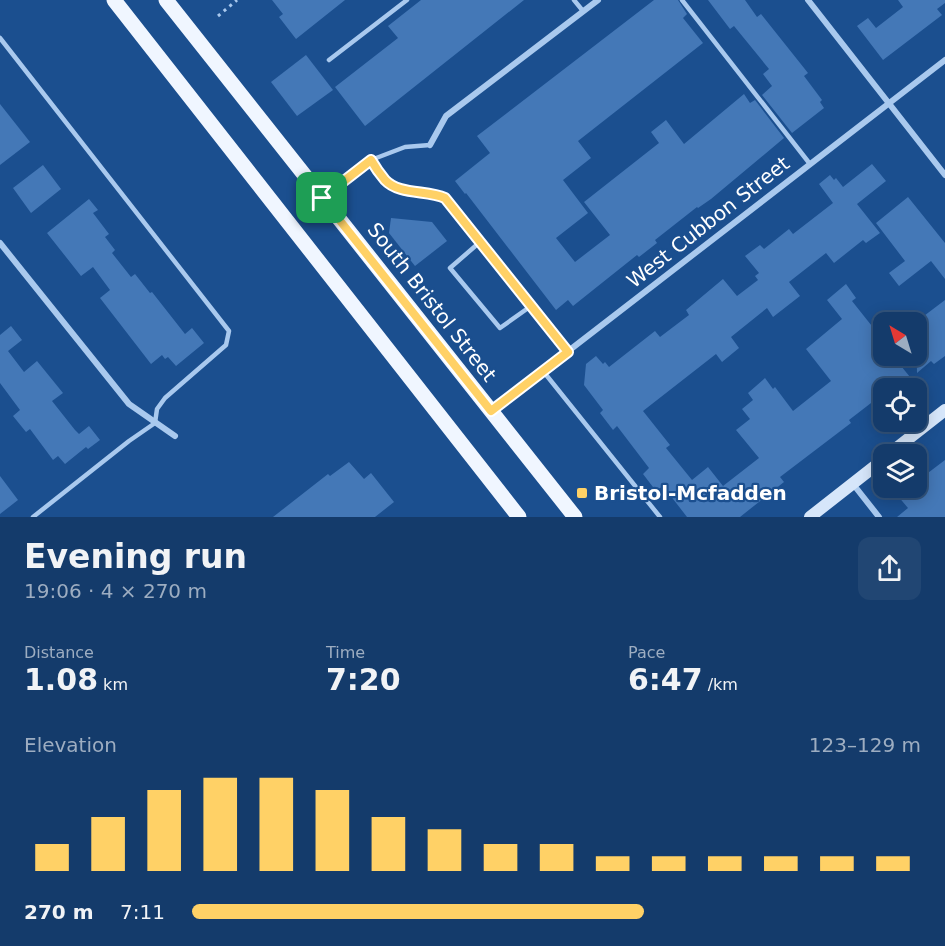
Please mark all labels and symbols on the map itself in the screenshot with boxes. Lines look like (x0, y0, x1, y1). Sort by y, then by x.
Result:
street label: West Cubbon Street (622, 151, 794, 293)
pin (296, 172, 347, 223)
street label: South Bristol Street (362, 218, 502, 386)
north arrow (873, 312, 927, 366)
place label: Bristol-Mcfadden (594, 481, 787, 505)
marker: Bristol-Mcfadden (575, 486, 589, 500)

